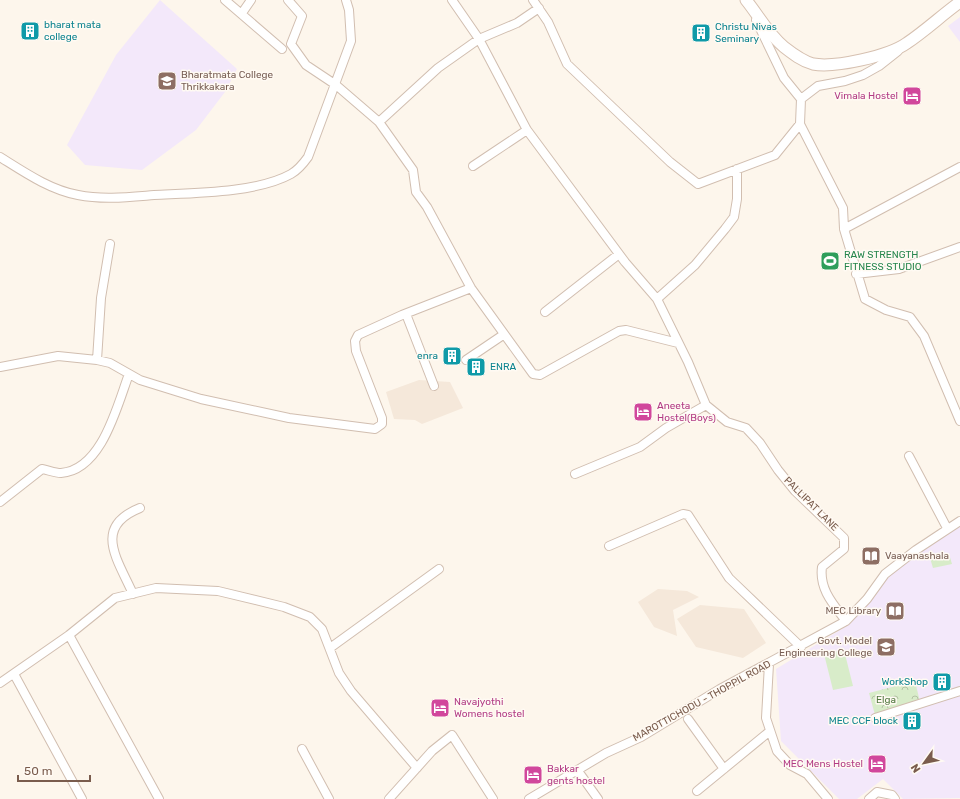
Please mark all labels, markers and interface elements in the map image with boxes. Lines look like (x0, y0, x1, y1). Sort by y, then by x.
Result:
place label: bharat mata college (44, 19, 101, 43)
building icon: bharat mata college (19, 20, 41, 42)
place label: Christu Nivas Seminary (715, 21, 777, 45)
building icon: Christu Nivas Seminary (690, 22, 712, 44)
place label: Bharatmata College Thrikkakara (181, 69, 273, 93)
school or university icon: Bharatmata College Thrikkakara (156, 70, 178, 92)
hotel icon: Vimala Hostel (901, 85, 923, 107)
place label: Vimala Hostel (834, 90, 898, 102)
place label: RAW STRENGTH FITNESS STUDIO (844, 249, 922, 273)
sports icon: RAW STRENGTH FITNESS STUDIO (819, 250, 841, 272)
building icon: enra (441, 345, 463, 367)
place label: enra (417, 350, 438, 362)
building icon: ENRA (465, 356, 487, 378)
place label: ENRA (490, 361, 517, 373)
place label: Aneeta Hostel(Boys) (657, 400, 716, 424)
hotel icon: Aneeta Hostel(Boys) (632, 401, 654, 423)
street label: PALLIPAT LANE (781, 474, 841, 534)
library icon: Vaayanashala (860, 545, 882, 567)
place label: Vaayanashala (885, 550, 949, 562)
library icon: MEC Library (884, 600, 906, 622)
place label: MEC Library (825, 605, 881, 617)
place label: Govt. Model Engineering College (779, 635, 872, 659)
school or university icon: Govt. Model Engineering College (875, 636, 897, 658)
street label: MAROTTICHODU - THOPPIL ROAD (631, 658, 773, 744)
building icon: WorkShop (931, 671, 953, 693)
place label: WorkShop (881, 676, 928, 688)
park label: Elga (876, 694, 896, 706)
place label: Navajyothi Womens hostel (454, 696, 525, 720)
hotel icon: Navajyothi Womens hostel (429, 697, 451, 719)
building icon: MEC CCF block (901, 710, 923, 732)
place label: MEC CCF block (829, 715, 899, 727)
north arrow (904, 743, 944, 783)
hotel icon: MEC Mens Hostel (866, 753, 888, 775)
scale bar (18, 757, 90, 783)
place label: MEC Mens Hostel (783, 758, 863, 770)
text: N (908, 761, 924, 775)
place label: Bakkar gents hostel (547, 763, 605, 787)
text: 50 m (24, 764, 52, 778)
hotel icon: Bakkar gents hostel (522, 764, 544, 786)

